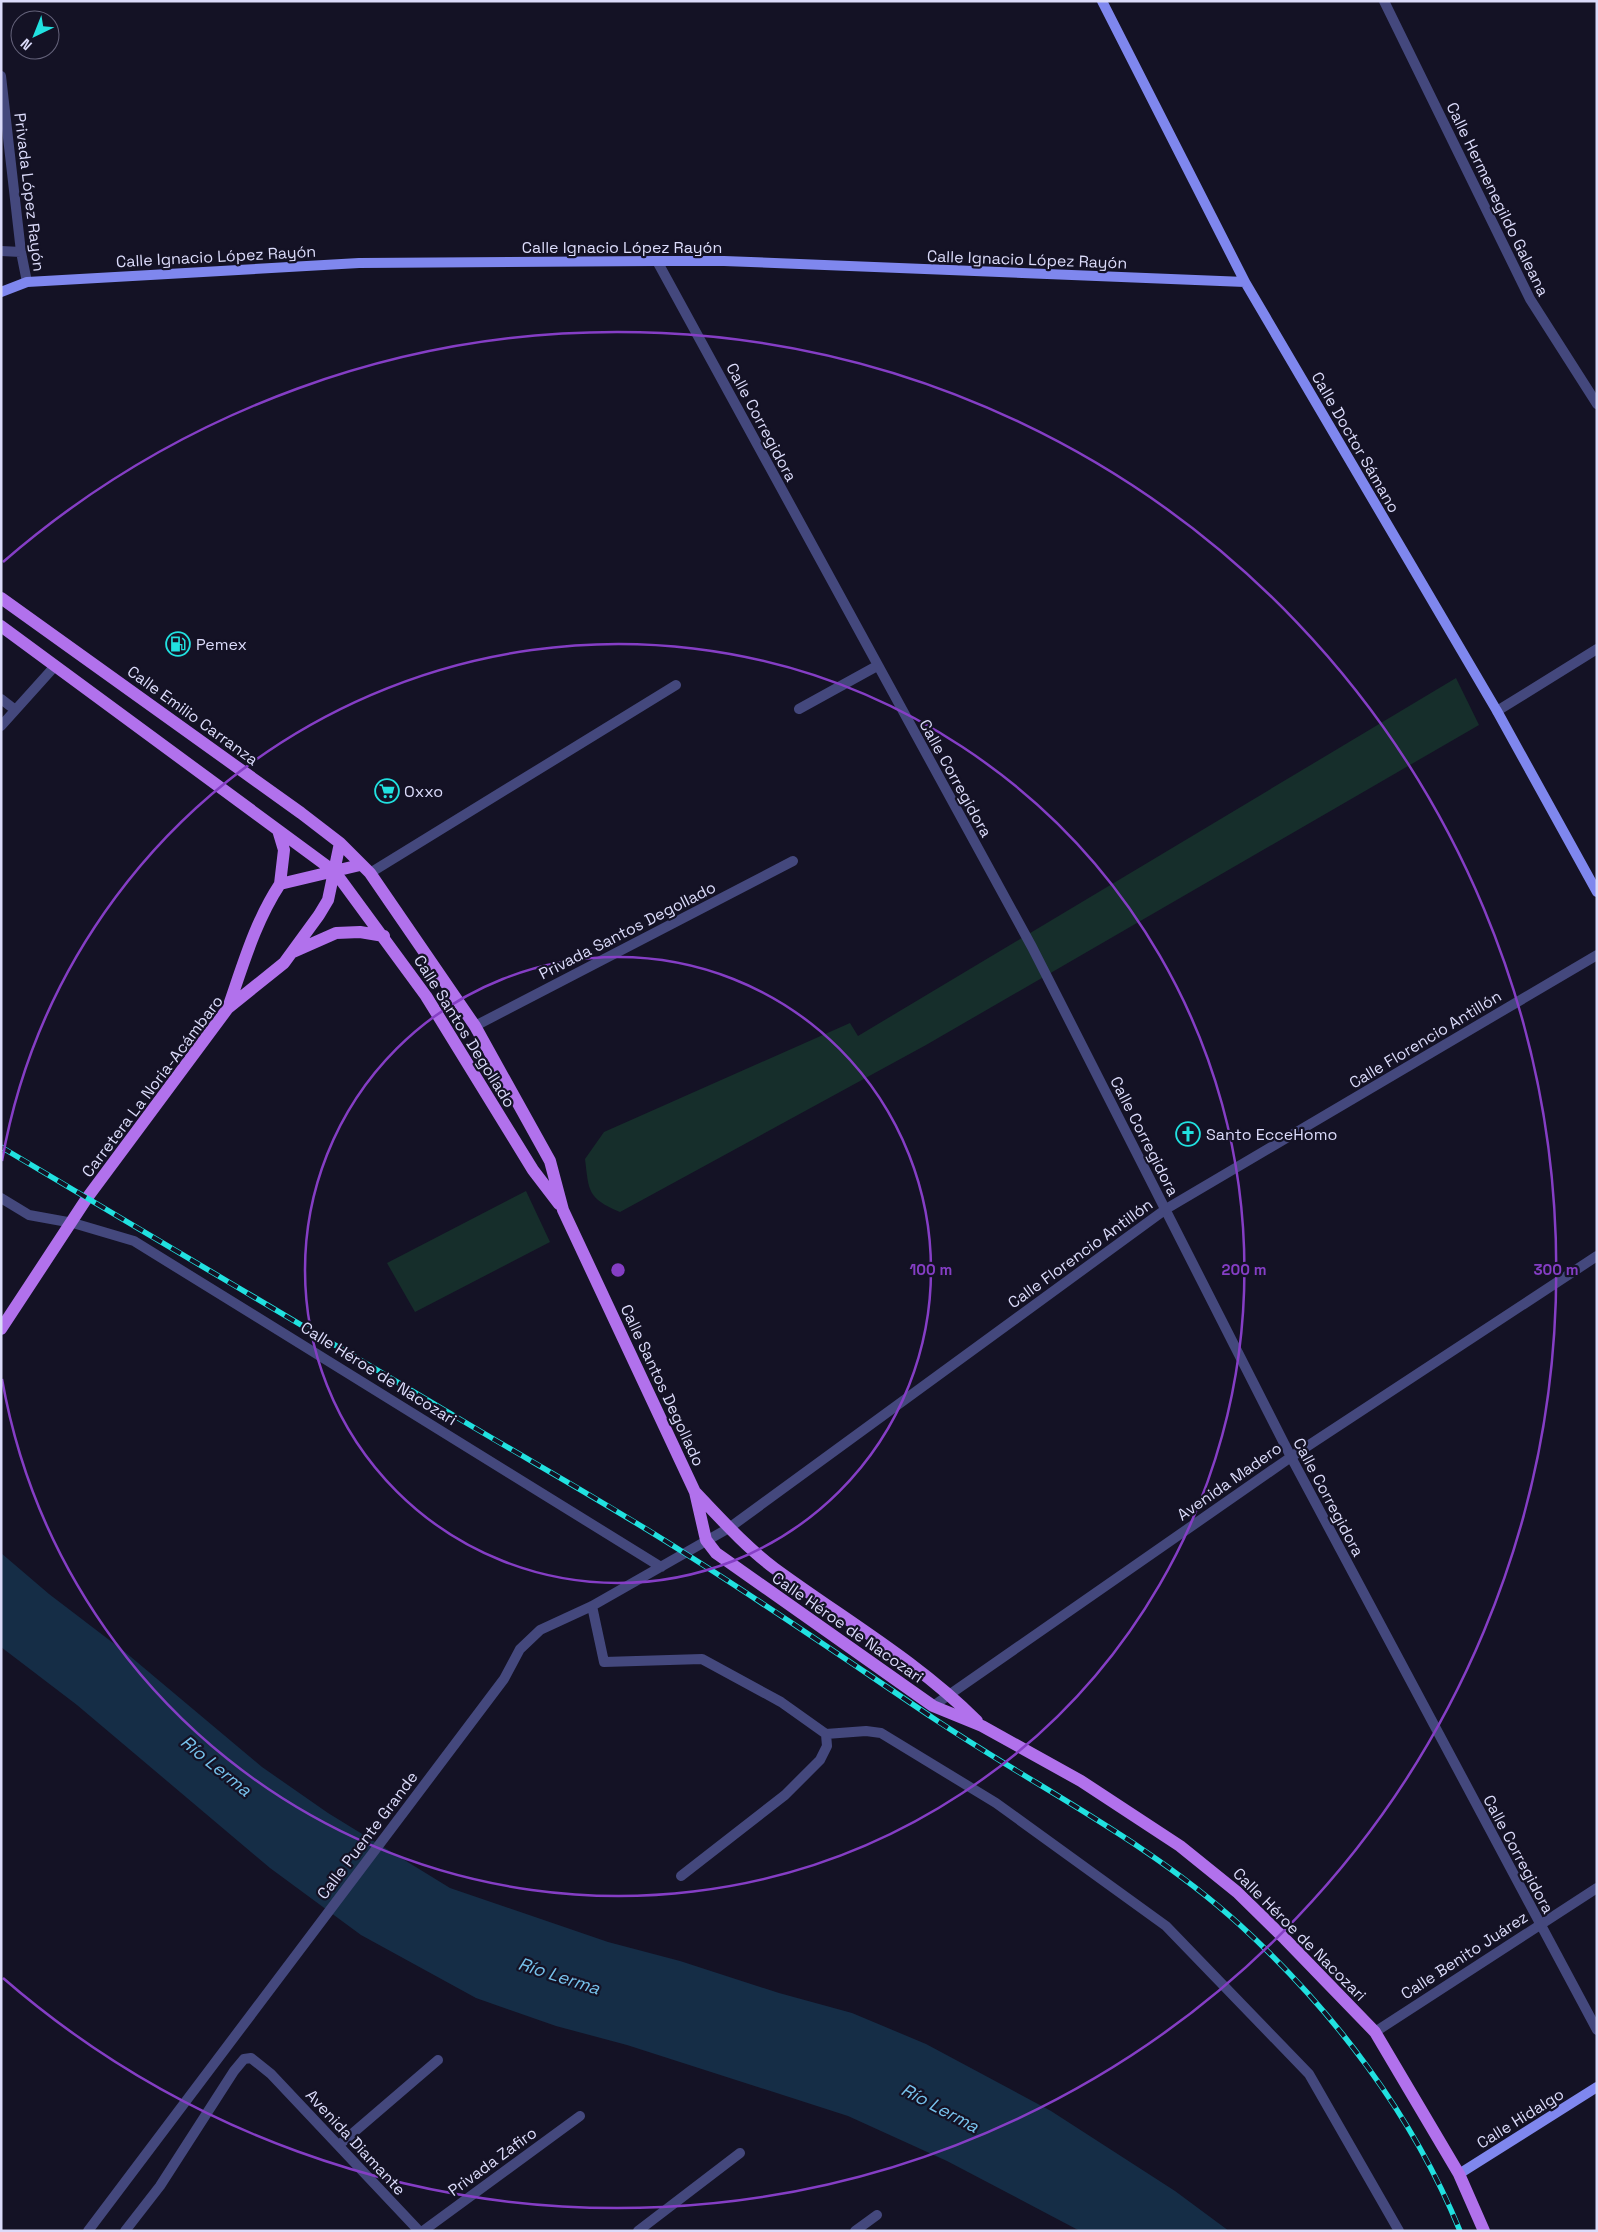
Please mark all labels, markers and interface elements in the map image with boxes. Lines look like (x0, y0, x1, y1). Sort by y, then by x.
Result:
north arrow (10, 10, 60, 60)
text: N (17, 35, 36, 54)
street label: Calle Hermenegildo Galeana (1441, 99, 1554, 300)
street label: Privada López Rayón (9, 112, 50, 273)
street label: Calle Ignacio López Rayón (522, 237, 722, 258)
street label: Calle Ignacio López Rayón (115, 241, 317, 272)
street label: Calle Ignacio López Rayón (926, 246, 1128, 273)
street label: Calle Corregidora (721, 359, 802, 485)
street label: Calle Doctor Sámano (1307, 368, 1405, 517)
fuel station icon: Pemex (165, 631, 191, 657)
place label: Pemex (196, 634, 247, 655)
street label: Calle Emilio Carranza (123, 661, 262, 770)
street label: Calle Corregidora (914, 716, 997, 841)
supermarket icon: Oxxo (374, 778, 400, 804)
place label: Oxxo (404, 781, 443, 802)
street label: Privada Santos Degollado (535, 877, 719, 984)
street label: Calle Santos Degollado (409, 951, 520, 1112)
street label: Calle Florencio Antillón (1345, 986, 1505, 1093)
street label: Carretera La Noria-Acámbaro (77, 991, 228, 1181)
street label: Calle Corregidora (1105, 1073, 1184, 1200)
church icon: Santo EcceHomo (1175, 1121, 1201, 1147)
place label: Santo EcceHomo (1206, 1124, 1337, 1145)
street label: Calle Florencio Antillón (1004, 1194, 1157, 1313)
text: 100 m (910, 1260, 952, 1279)
text: 200 m (1222, 1260, 1266, 1279)
text: 300 m (1533, 1260, 1579, 1279)
centre of rings (609, 1261, 627, 1279)
street label: Calle Santos Degollado (616, 1301, 709, 1470)
street label: Calle Héroe de Nacozari (297, 1317, 461, 1430)
street label: Calle Corregidora (1288, 1434, 1369, 1560)
street label: Avenida Madero (1173, 1437, 1286, 1525)
street label: Calle Héroe de Nacozari (768, 1567, 928, 1688)
water label: Río Lerma (176, 1730, 257, 1802)
street label: Calle Puente Grande (312, 1767, 422, 1904)
street label: Calle Corregidora (1478, 1791, 1559, 1917)
street label: Calle Héroe de Nacozari (1229, 1863, 1371, 2005)
street label: Calle Benito Juárez (1397, 1907, 1532, 2004)
water label: Río Lerma (515, 1952, 604, 2000)
water label: Río Lerma (898, 2078, 984, 2138)
street label: Calle Hidalgo (1473, 2083, 1568, 2154)
street label: Avenida Diamante (301, 2085, 410, 2200)
street label: Privada Zafiro (444, 2122, 541, 2201)

